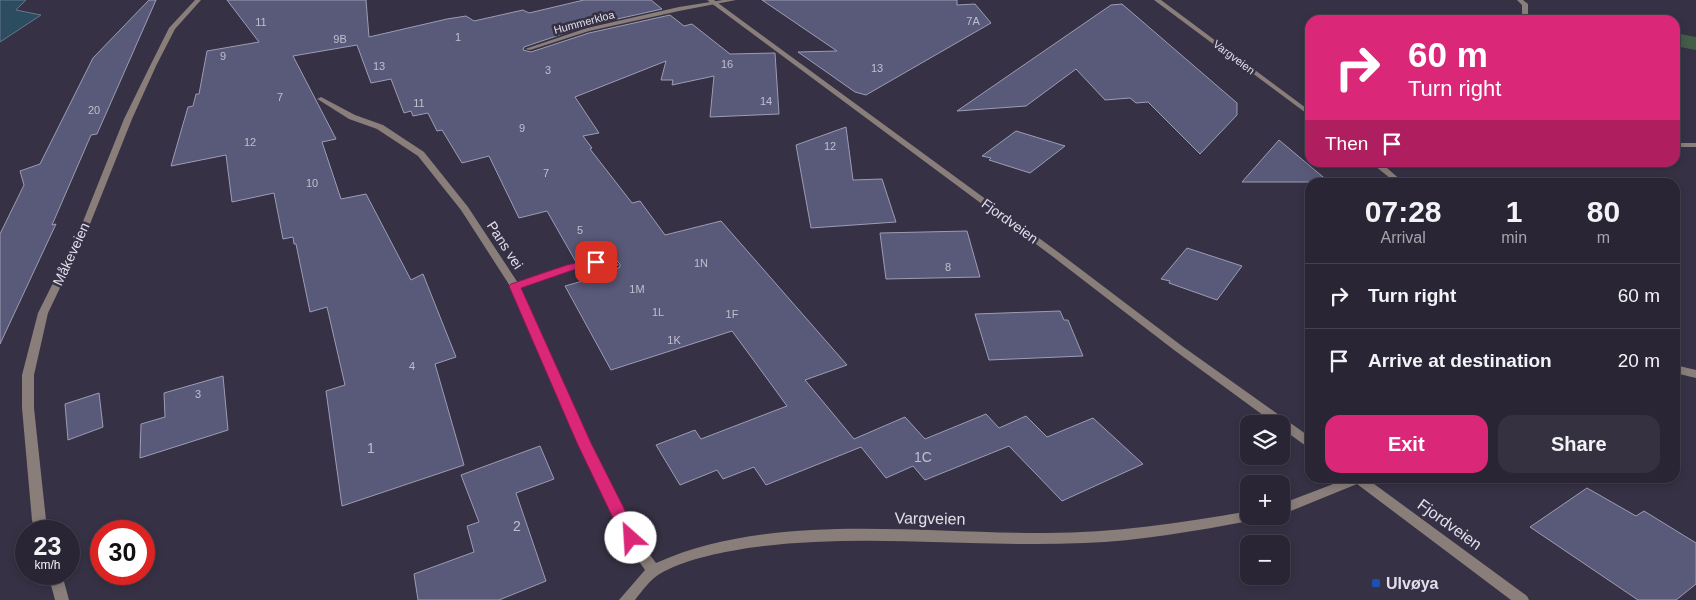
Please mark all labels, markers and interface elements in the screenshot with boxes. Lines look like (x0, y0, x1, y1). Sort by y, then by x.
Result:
street label: Hummerkloa (552, 8, 617, 36)
house number: 7A (966, 15, 980, 27)
house number: 11 (255, 16, 267, 28)
house number: 1 (455, 31, 461, 43)
house number: 9B (333, 33, 347, 45)
icon: right (1325, 35, 1390, 100)
text: 60 m (1408, 35, 1488, 74)
street label: Vargveien (1211, 38, 1257, 76)
house number: 9 (220, 50, 226, 62)
house number: 16 (721, 58, 733, 70)
house number: 13 (373, 60, 385, 72)
house number: 13 (871, 62, 883, 74)
house number: 3 (545, 64, 551, 76)
text: Turn right (1408, 76, 1501, 101)
house number: 7 (277, 91, 283, 103)
house number: 14 (760, 95, 772, 107)
house number: 11 (413, 97, 425, 109)
house number: 20 (88, 104, 100, 116)
house number: 9 (519, 122, 525, 134)
icon: arrive (1378, 130, 1406, 158)
text: Then (1325, 133, 1368, 154)
house number: 12 (244, 136, 256, 148)
house number: 12 (824, 140, 836, 152)
house number: 7 (543, 167, 549, 179)
house number: 10 (306, 177, 318, 189)
street label: Fjordveien (979, 195, 1041, 247)
text: 07:28 (1365, 195, 1442, 228)
text: 1 (1506, 195, 1523, 228)
text: 80 (1587, 195, 1620, 228)
street label: Pans vei (484, 218, 526, 272)
street label: Måkeveien (49, 220, 93, 288)
house number: 5 (577, 224, 583, 236)
text: Arrival (1380, 229, 1426, 246)
text: min (1501, 229, 1527, 246)
text: m (1597, 229, 1610, 246)
pin (575, 241, 617, 283)
icon: arrive (582, 248, 610, 276)
house number: 1N (694, 257, 708, 269)
house number: 8 (945, 261, 951, 273)
icon: right (1325, 282, 1353, 310)
house number: 1M (629, 283, 645, 295)
text: Turn right (1368, 285, 1456, 306)
text: 60 m (1618, 285, 1660, 306)
house number: 1L (652, 306, 664, 318)
house number: 1F (726, 308, 739, 320)
house number: 1K (667, 334, 681, 346)
icon: arrive (1325, 347, 1353, 375)
text: Arrive at destination (1368, 350, 1552, 371)
text: 20 m (1618, 350, 1660, 371)
house number: 4 (409, 360, 415, 372)
house number: 3 (195, 388, 201, 400)
map controls (1240, 415, 1290, 585)
button: layers (1240, 415, 1290, 465)
button: Exit (1325, 415, 1488, 473)
button: Share (1498, 415, 1660, 473)
house number: 1 (367, 440, 375, 456)
house number: 1C (914, 449, 932, 465)
button: + (1240, 475, 1290, 525)
street label: Fjordveien (1414, 496, 1485, 553)
street label: Vargveien (894, 509, 966, 528)
position arrow (604, 511, 656, 563)
house number: 2 (513, 518, 521, 534)
speed limit sign: 30 (90, 520, 155, 585)
text: 23 (34, 532, 61, 560)
button: − (1240, 535, 1290, 585)
text: km/h (34, 558, 61, 572)
place label: Ulvøya (1386, 575, 1439, 592)
marker: Ulvøya (1370, 577, 1382, 589)

